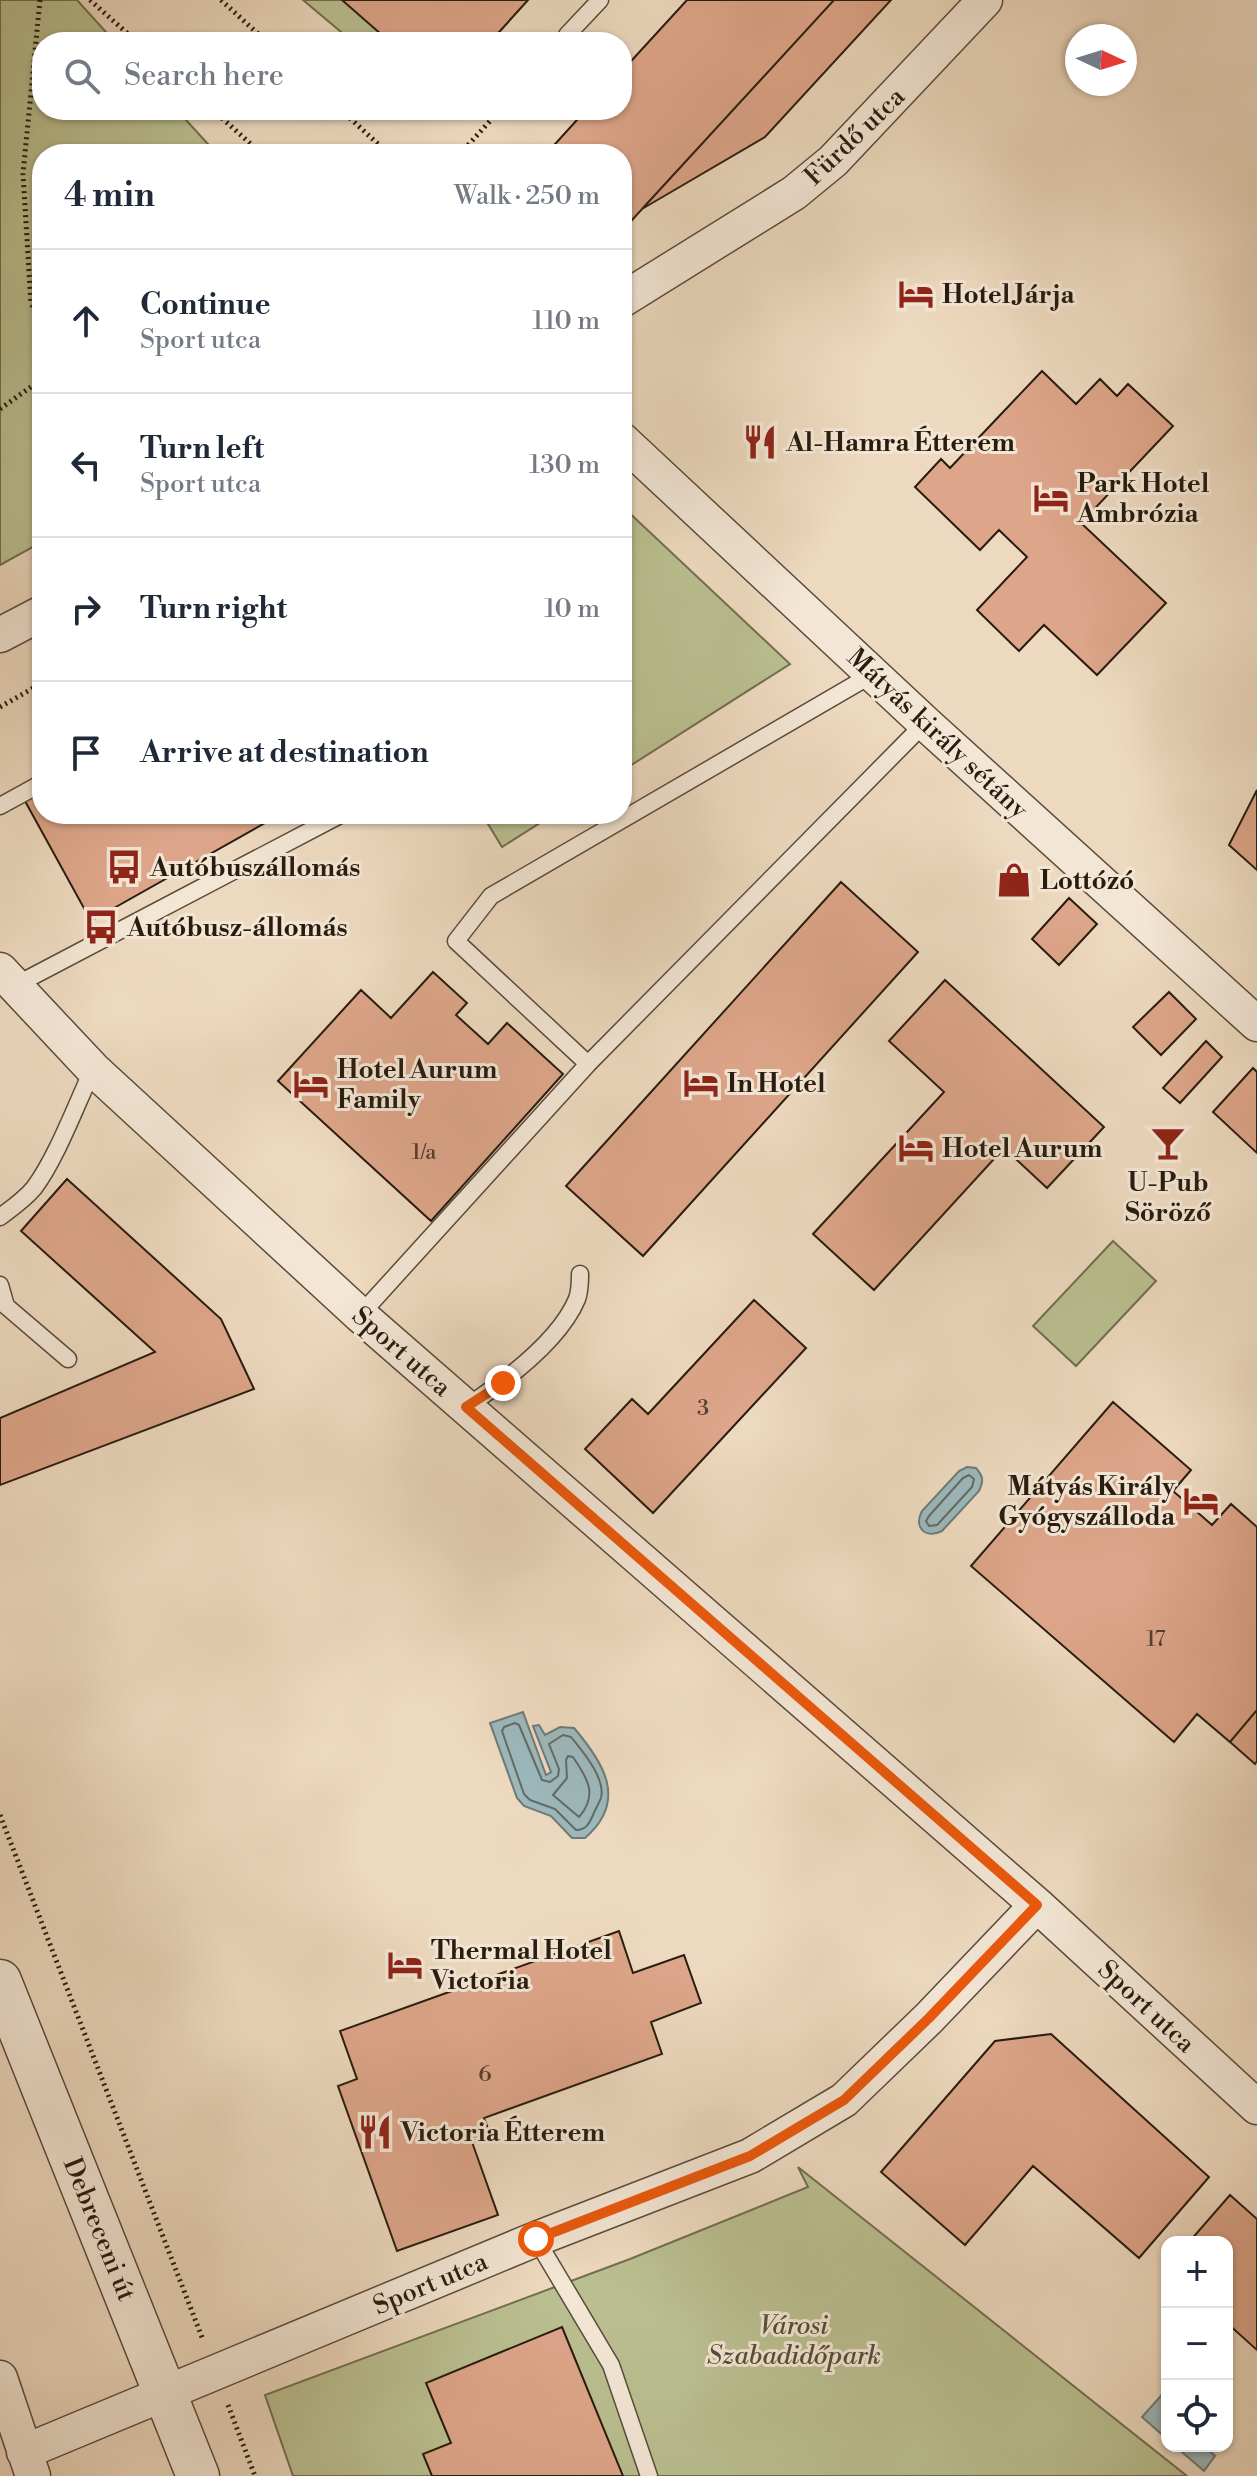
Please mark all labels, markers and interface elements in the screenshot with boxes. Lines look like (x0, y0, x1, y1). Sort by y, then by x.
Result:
north arrow (1065, 24, 1137, 96)
search box (32, 32, 632, 120)
icon: search (60, 54, 104, 98)
text: Search here (124, 57, 284, 95)
street label: Fürdő utca (798, 80, 912, 193)
text: 4 min (64, 175, 155, 217)
text: Walk · 250 m (454, 180, 600, 212)
hotel icon: Hotel Járja (897, 275, 935, 313)
place label: Hotel Járja (942, 279, 1076, 311)
text: Continue (140, 286, 271, 324)
icon: ahead (64, 299, 108, 343)
text: 110 m (532, 305, 600, 337)
text: Sport utca (140, 324, 261, 356)
restaurant icon: Al-Hamra Étterem (741, 423, 779, 461)
place label: Al-Hamra Étterem (785, 425, 1015, 459)
text: Turn left (140, 430, 264, 468)
icon: left (64, 443, 108, 487)
text: 130 m (529, 449, 600, 481)
text: Sport utca (140, 468, 261, 500)
place label: Park Hotel Ambrózia (1076, 468, 1210, 530)
hotel icon: Park Hotel Ambrózia (1032, 479, 1070, 517)
icon: right (64, 587, 108, 631)
text: Turn right (140, 590, 287, 628)
text: 10 m (544, 593, 600, 625)
street label: Mátyás király sétány (840, 642, 1035, 826)
icon: arrive (64, 731, 108, 775)
text: Arrive at destination (140, 734, 429, 772)
bus stop icon: Autóbuszállomás (105, 848, 143, 886)
place label: Autóbuszállomás (149, 852, 360, 884)
shop icon: Lottózó (995, 861, 1033, 899)
place label: Lottózó (1040, 865, 1134, 897)
bus stop icon: Autóbusz-állomás (82, 908, 120, 946)
place label: Autóbusz-állomás (126, 912, 348, 944)
place label: Hotel Aurum Family (337, 1054, 498, 1116)
hotel icon: In Hotel (682, 1064, 720, 1102)
hotel icon: Hotel Aurum Family (292, 1065, 330, 1103)
place label: In Hotel (727, 1068, 826, 1100)
bar icon: U-Pub Söröző (1149, 1124, 1187, 1162)
hotel icon: Hotel Aurum (897, 1129, 935, 1167)
place label: Hotel Aurum (942, 1133, 1103, 1165)
house number: 1/a (412, 1139, 437, 1166)
place label: U-Pub Söröző (1125, 1167, 1212, 1229)
street label: Sport utca (345, 1300, 458, 1404)
route end (485, 1365, 521, 1401)
house number: 3 (697, 1395, 709, 1422)
place label: Mátyás Király Gyógyszálloda (998, 1471, 1176, 1533)
hotel icon: Mátyás Király Gyógyszálloda (1182, 1482, 1220, 1520)
house number: 17 (1146, 1626, 1166, 1653)
place label: Thermal Hotel Victoria (430, 1935, 612, 1997)
hotel icon: Thermal Hotel Victoria (386, 1946, 424, 1984)
street label: Sport utca (1091, 1954, 1202, 2060)
house number: 6 (478, 2061, 492, 2088)
restaurant icon: Victoria Étterem (356, 2113, 394, 2151)
place label: Victoria Étterem (400, 2115, 605, 2149)
street label: Debreceni út (56, 2153, 142, 2306)
route start (518, 2221, 554, 2257)
map controls (1161, 2236, 1233, 2452)
button: + (1161, 2236, 1233, 2308)
street label: Sport utca (368, 2245, 493, 2322)
button: − (1161, 2308, 1233, 2380)
park label: Városi Szabadidőpark (707, 2310, 881, 2372)
button: locate (1161, 2380, 1233, 2452)

